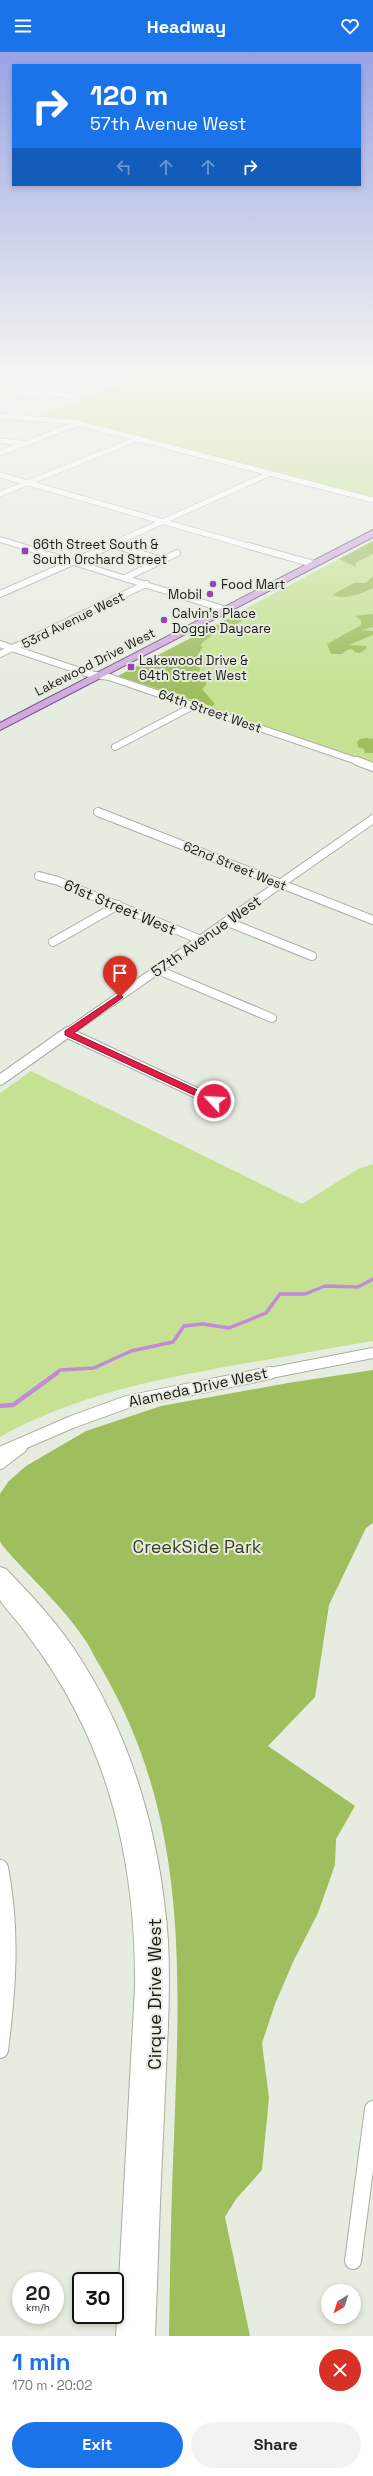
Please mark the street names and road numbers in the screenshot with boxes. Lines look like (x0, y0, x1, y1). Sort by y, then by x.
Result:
street label: 53rd Avenue West (19, 588, 127, 652)
street label: Lakewood Drive West (32, 624, 158, 700)
street label: 64th Street West (156, 685, 264, 737)
street label: 62nd Street West (181, 838, 289, 894)
street label: 61st Street West (61, 875, 179, 939)
street label: 57th Avenue West (147, 891, 265, 981)
street label: Alameda Drive West (127, 1363, 269, 1411)
street label: Cirque Drive West (143, 1918, 166, 2070)

